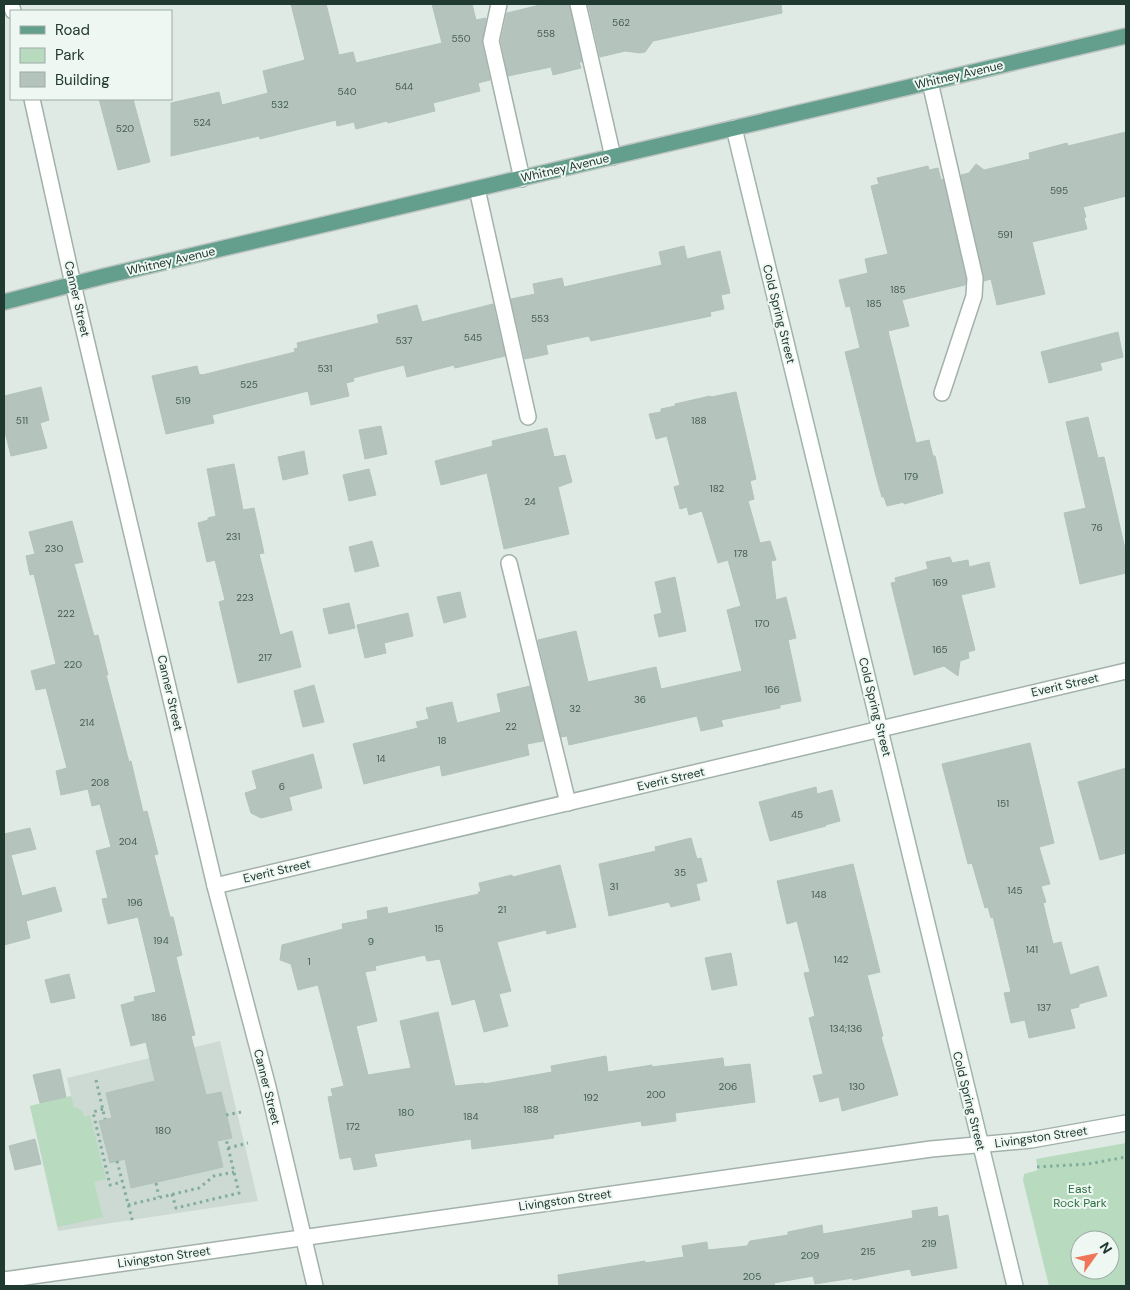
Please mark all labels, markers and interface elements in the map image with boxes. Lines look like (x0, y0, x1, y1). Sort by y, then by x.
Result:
legend (10, 10, 172, 100)
house number: 562 (612, 16, 630, 29)
text: Road (55, 20, 90, 40)
house number: 558 (537, 27, 555, 40)
house number: 550 (451, 32, 471, 45)
text: Park (55, 45, 85, 65)
street label: Whitney Avenue (913, 57, 1005, 93)
text: Building (55, 70, 110, 90)
house number: 544 (395, 80, 413, 93)
house number: 540 (337, 85, 357, 98)
house number: 532 (271, 98, 289, 111)
house number: 524 (193, 116, 211, 129)
house number: 520 (116, 122, 134, 135)
street label: Whitney Avenue (519, 150, 611, 186)
house number: 595 (1050, 184, 1068, 197)
house number: 591 (997, 228, 1013, 241)
street label: Whitney Avenue (125, 243, 217, 279)
street label: Canner Street (61, 260, 94, 339)
street label: Cold Spring Street (759, 263, 799, 366)
house number: 185 (890, 283, 906, 296)
house number: 185 (866, 297, 882, 310)
house number: 553 (531, 312, 549, 325)
house number: 545 (464, 331, 482, 344)
house number: 537 (395, 334, 413, 347)
house number: 531 (318, 362, 332, 375)
house number: 525 (240, 378, 258, 391)
house number: 519 (175, 394, 191, 407)
house number: 511 (16, 414, 28, 427)
house number: 188 (691, 414, 707, 427)
house number: 179 (904, 470, 918, 483)
house number: 182 (710, 482, 725, 495)
house number: 24 (524, 495, 536, 508)
house number: 76 (1091, 521, 1103, 534)
house number: 231 (226, 530, 240, 543)
house number: 230 (45, 542, 63, 555)
house number: 178 (734, 547, 748, 560)
house number: 169 (932, 576, 948, 589)
house number: 223 (236, 591, 254, 604)
house number: 222 (57, 607, 75, 620)
house number: 170 (754, 617, 770, 630)
house number: 165 (932, 643, 948, 656)
house number: 217 (258, 651, 272, 664)
street label: Canner Street (154, 654, 187, 733)
street label: Cold Spring Street (855, 656, 895, 759)
house number: 220 (64, 658, 82, 671)
street label: Everit Street (1030, 669, 1101, 701)
house number: 166 (764, 683, 780, 696)
house number: 36 (634, 693, 646, 706)
house number: 32 (569, 702, 581, 715)
house number: 214 (80, 716, 94, 729)
house number: 22 (505, 720, 517, 733)
house number: 18 (437, 734, 447, 747)
house number: 14 (376, 752, 386, 765)
street label: Everit Street (636, 763, 707, 795)
house number: 208 (91, 776, 109, 789)
house number: 6 (279, 780, 285, 793)
house number: 151 (997, 797, 1009, 810)
house number: 45 (791, 808, 803, 821)
house number: 204 (119, 835, 137, 848)
street label: Everit Street (242, 855, 313, 887)
house number: 35 (674, 866, 686, 879)
house number: 31 (610, 880, 618, 893)
house number: 145 (1007, 884, 1023, 897)
house number: 148 (811, 888, 827, 901)
house number: 196 (127, 896, 143, 909)
house number: 21 (498, 903, 506, 916)
house number: 15 (434, 922, 444, 935)
house number: 194 (153, 934, 169, 947)
house number: 9 (368, 935, 374, 948)
house number: 141 (1026, 943, 1038, 956)
house number: 142 (834, 953, 849, 966)
house number: 1 (307, 955, 311, 968)
house number: 137 (1037, 1001, 1051, 1014)
house number: 186 (151, 1011, 167, 1024)
house number: 134;136 (830, 1022, 862, 1035)
street label: Canner Street (250, 1048, 284, 1127)
street label: Cold Spring Street (949, 1050, 989, 1153)
house number: 206 (719, 1080, 737, 1093)
house number: 130 (849, 1080, 865, 1093)
house number: 200 (646, 1088, 666, 1101)
house number: 192 (584, 1091, 599, 1104)
house number: 188 (523, 1103, 539, 1116)
house number: 180 (398, 1106, 414, 1119)
house number: 184 (463, 1110, 479, 1123)
house number: 172 (346, 1120, 360, 1133)
street label: Livingston Street (994, 1123, 1089, 1151)
house number: 180 (155, 1124, 171, 1137)
park label: East Rock Park (1053, 1181, 1107, 1211)
street label: Livingston Street (518, 1186, 613, 1214)
north arrow (1070, 1230, 1120, 1280)
house number: 219 (921, 1237, 937, 1250)
text: N (1096, 1239, 1116, 1257)
street label: Livingston Street (117, 1243, 212, 1271)
house number: 215 (861, 1245, 875, 1258)
house number: 209 (801, 1249, 819, 1262)
house number: 205 (743, 1270, 761, 1283)

